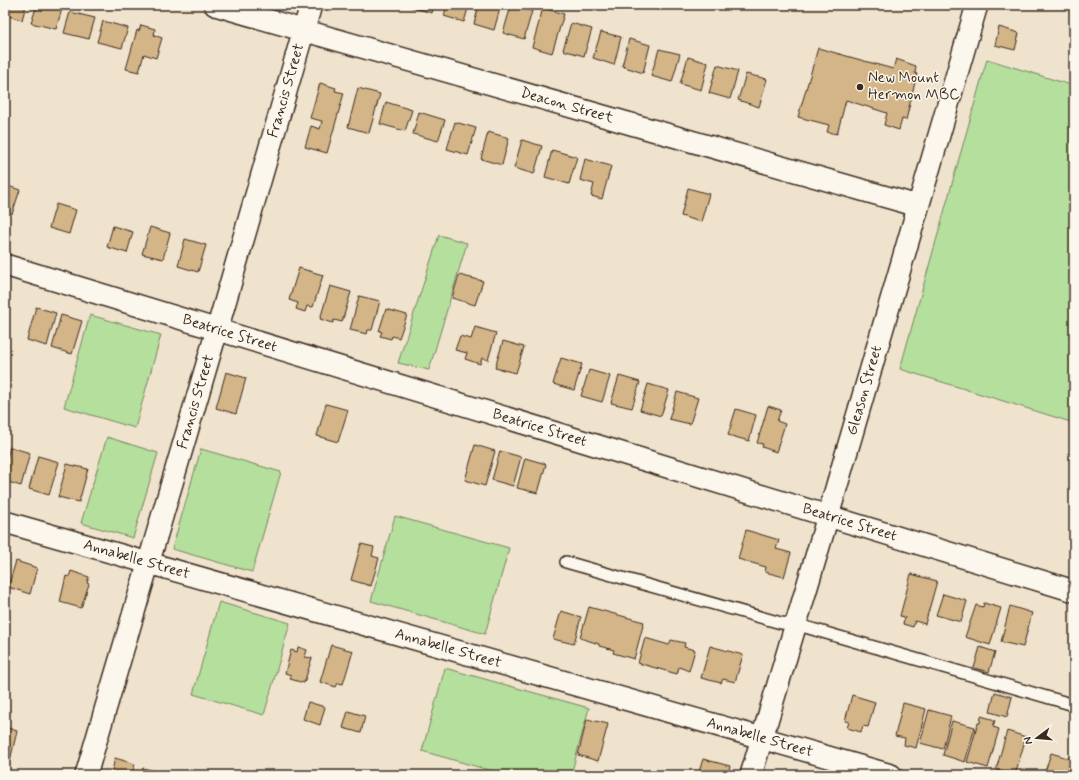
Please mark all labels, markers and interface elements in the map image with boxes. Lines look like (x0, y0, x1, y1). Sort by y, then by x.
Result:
street label: Francis Street (263, 41, 309, 140)
place label: New Mount Hermon MBC (868, 68, 960, 105)
marker: New Mount Hermon MBC (855, 82, 865, 92)
street label: Deacon Street (518, 83, 616, 128)
street label: Beatrice Street (180, 310, 280, 357)
street label: Gleason Street (842, 343, 887, 438)
street label: Francis Street (173, 352, 219, 451)
street label: Beatrice Street (490, 404, 590, 452)
street label: Beatrice Street (800, 499, 900, 546)
street label: Annabelle Street (81, 535, 192, 584)
street label: Annabelle Street (393, 624, 504, 673)
street label: Annabelle Street (704, 713, 815, 762)
north arrow (1017, 718, 1057, 758)
text: N (1021, 735, 1036, 746)

